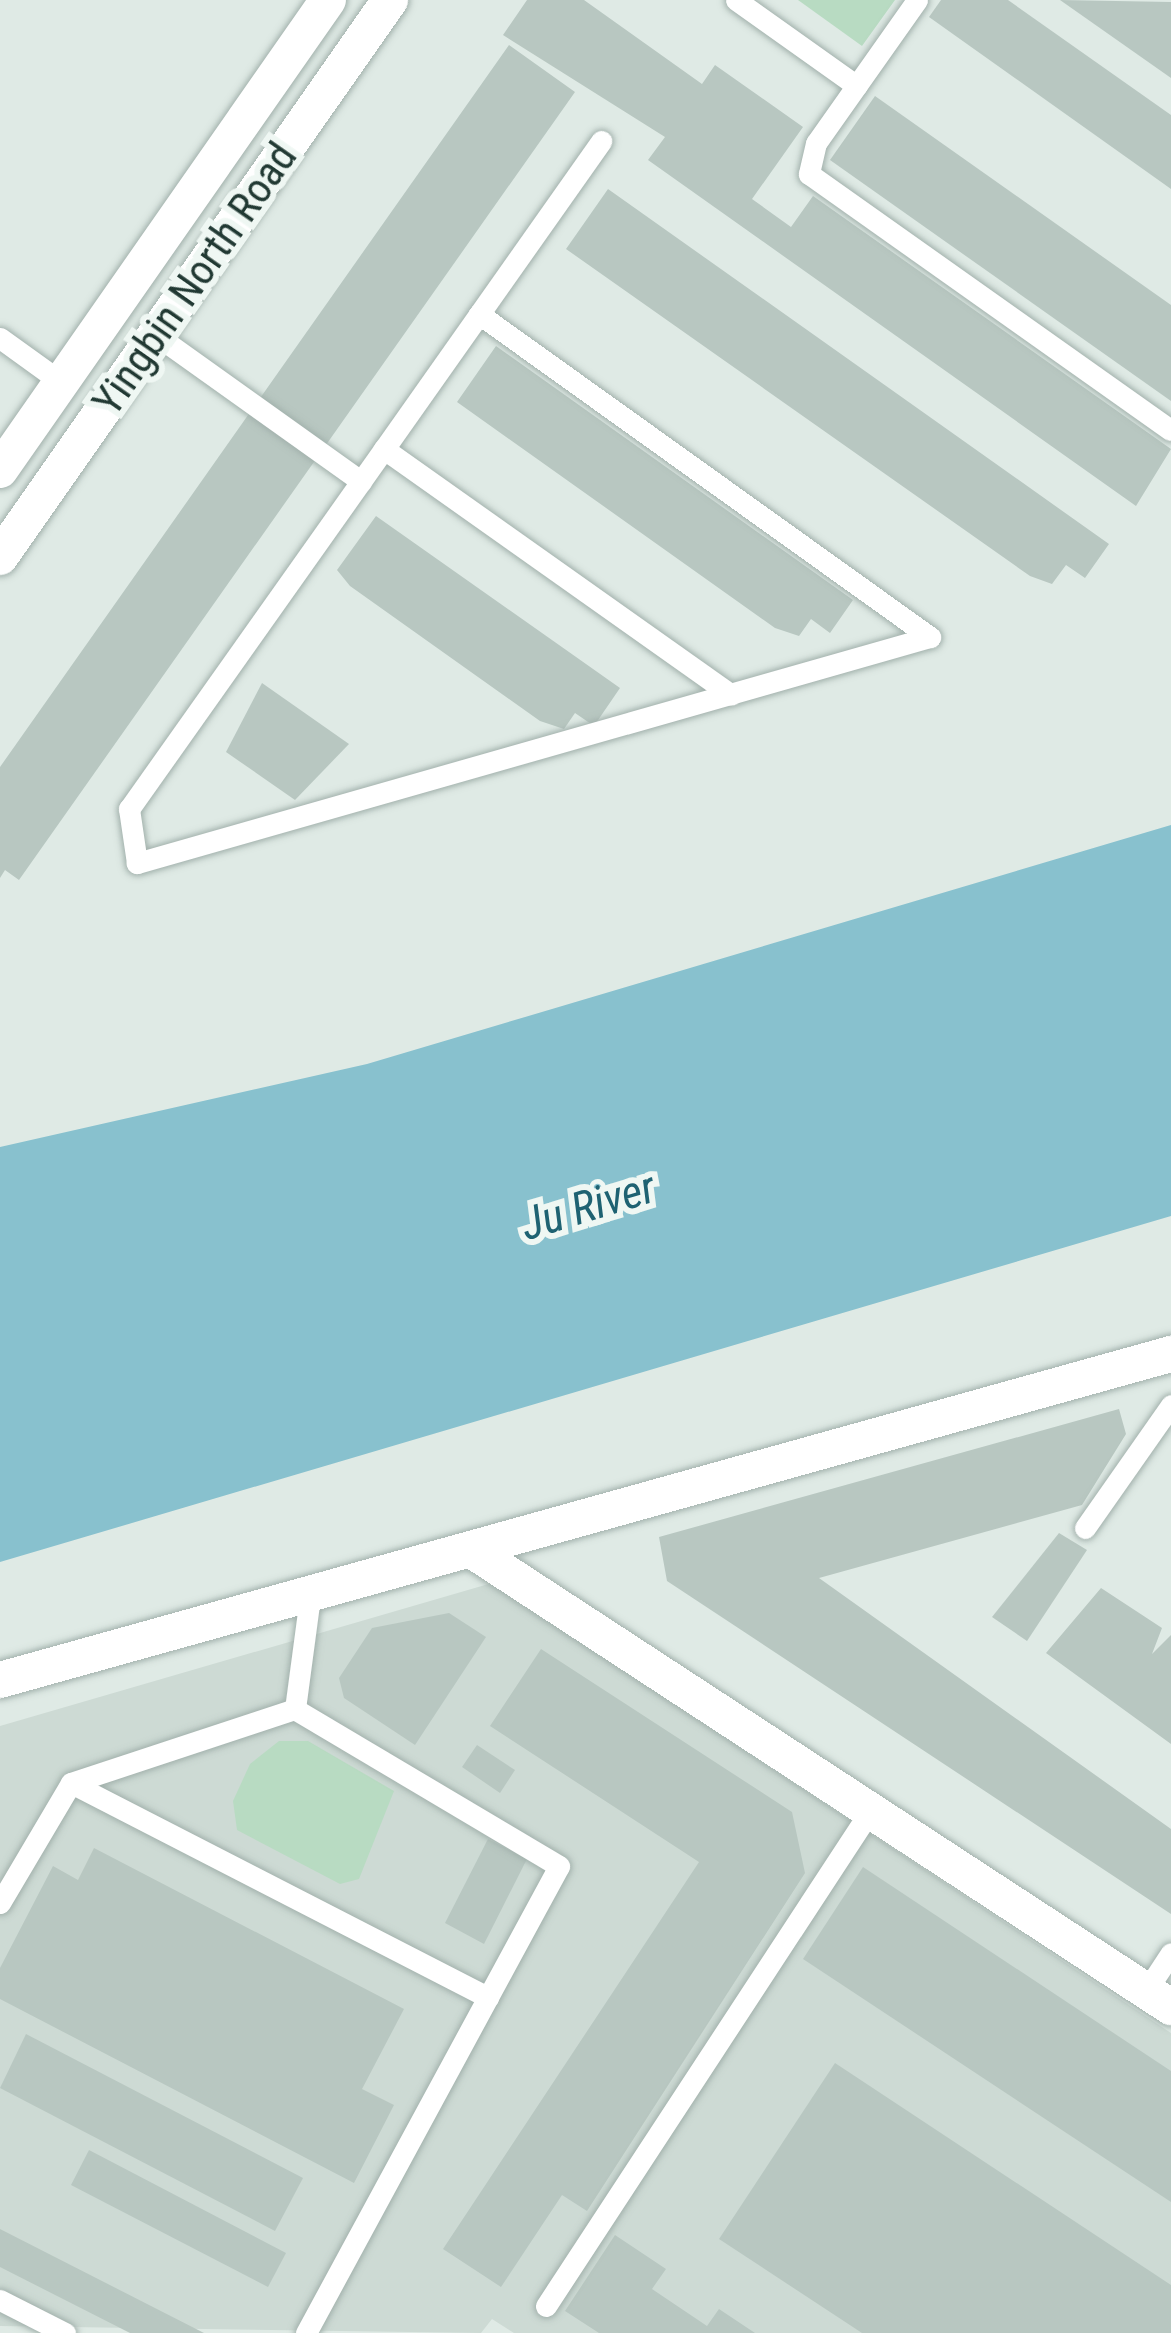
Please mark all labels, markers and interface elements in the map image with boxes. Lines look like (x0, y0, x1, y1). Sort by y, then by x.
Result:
street label: Yingbin North Road (82, 133, 308, 425)
water label: Ju River (514, 1160, 662, 1252)

